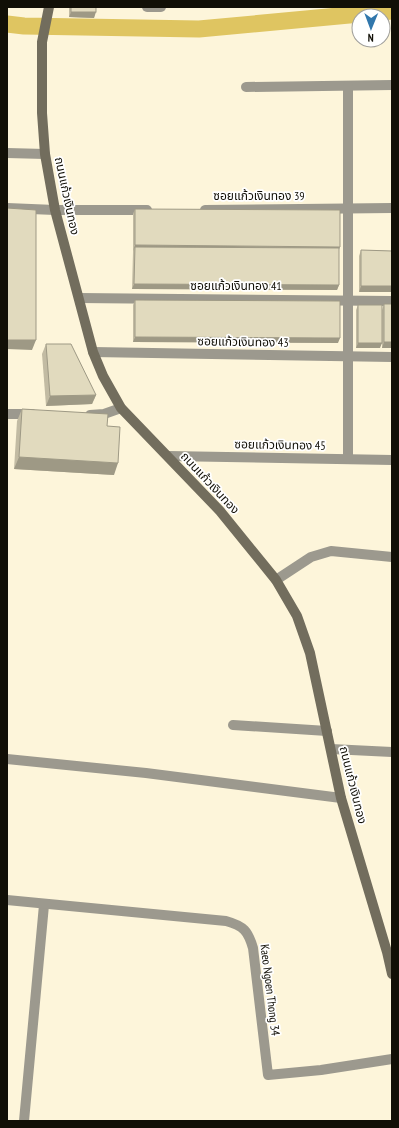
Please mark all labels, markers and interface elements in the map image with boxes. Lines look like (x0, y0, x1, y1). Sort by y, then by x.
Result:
north arrow (351, 8, 391, 48)
text: N (368, 31, 374, 45)
street label: ถนนแก้วเงินทอง (52, 156, 83, 236)
street label: ซอยแก้วเงินทอง 39 (213, 188, 305, 203)
street label: ซอยแก้วเงินทอง 41 (190, 278, 282, 293)
street label: ซอยแก้วเงินทอง 43 (197, 333, 289, 350)
street label: ซอยแก้วเงินทอง 45 (234, 436, 326, 453)
street label: ถนนแก้วเงินทอง (178, 449, 243, 517)
street label: ถนนแก้วเงินทอง (337, 745, 370, 825)
street label: Kaeo Ngoen Thong 34 (257, 943, 284, 1037)

